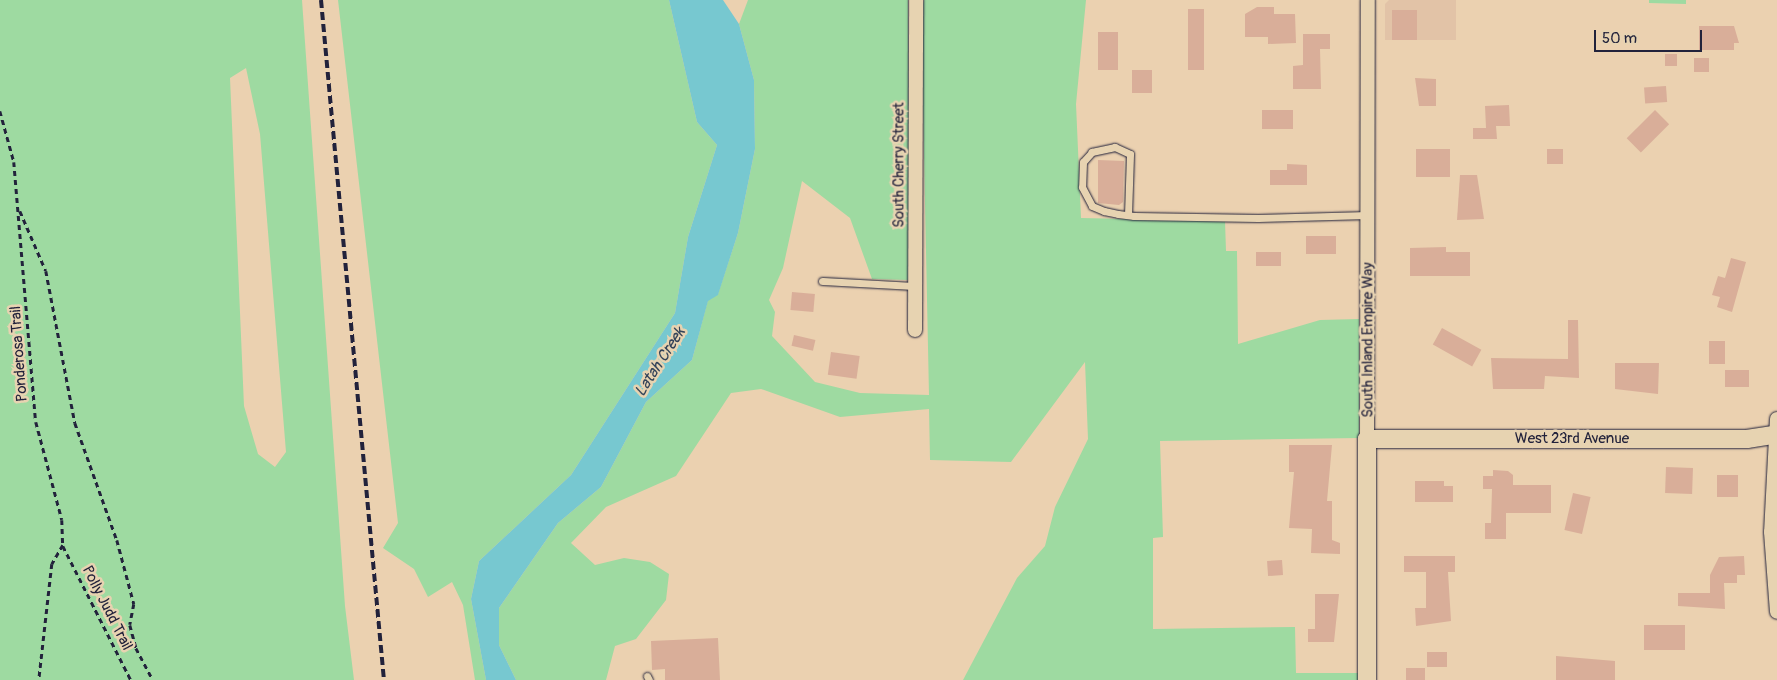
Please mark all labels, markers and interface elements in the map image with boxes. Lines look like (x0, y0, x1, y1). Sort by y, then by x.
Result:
scale bar (1597, 20, 1704, 52)
text: 50 m (1602, 29, 1637, 48)
street label: South Cherry Street (890, 102, 908, 228)
street label: South Inland Empire Way (1359, 262, 1377, 418)
street label: Ponderosa Trail (7, 305, 31, 403)
water label: Latah Creek (631, 324, 689, 400)
street label: West 23rd Avenue (1515, 430, 1629, 448)
street label: Polly Judd Trail (78, 563, 136, 653)

